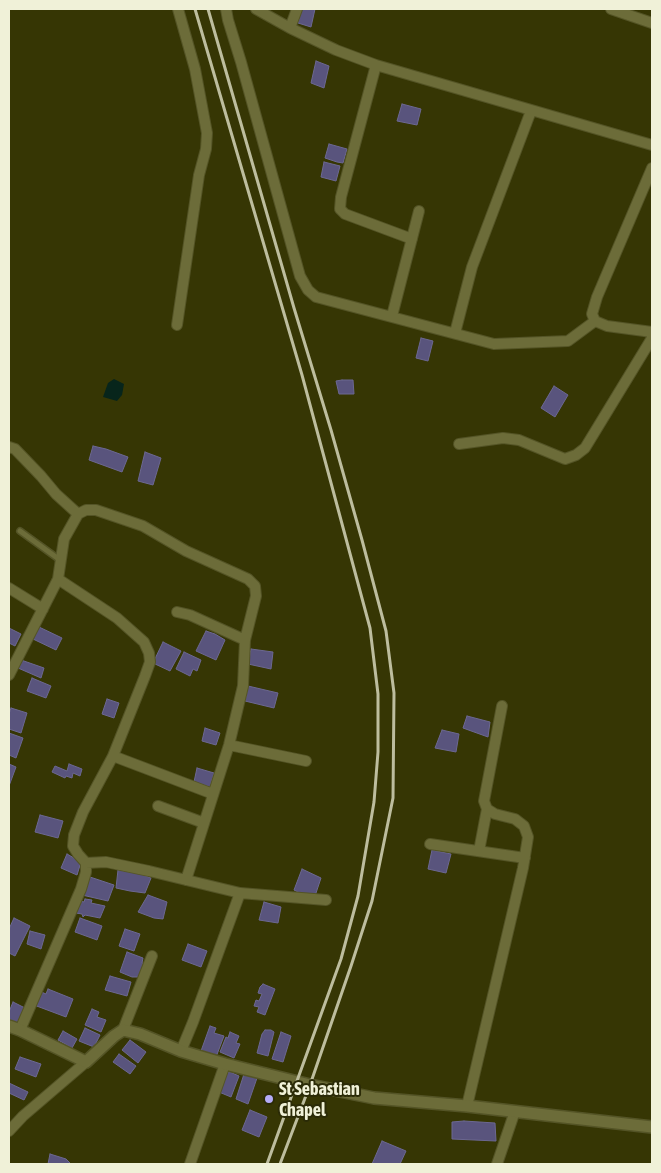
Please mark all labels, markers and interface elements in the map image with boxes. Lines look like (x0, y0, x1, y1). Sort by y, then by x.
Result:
place label: St Sebastian Chapel (279, 1078, 360, 1120)
marker: St Sebastian Chapel (263, 1093, 275, 1105)

